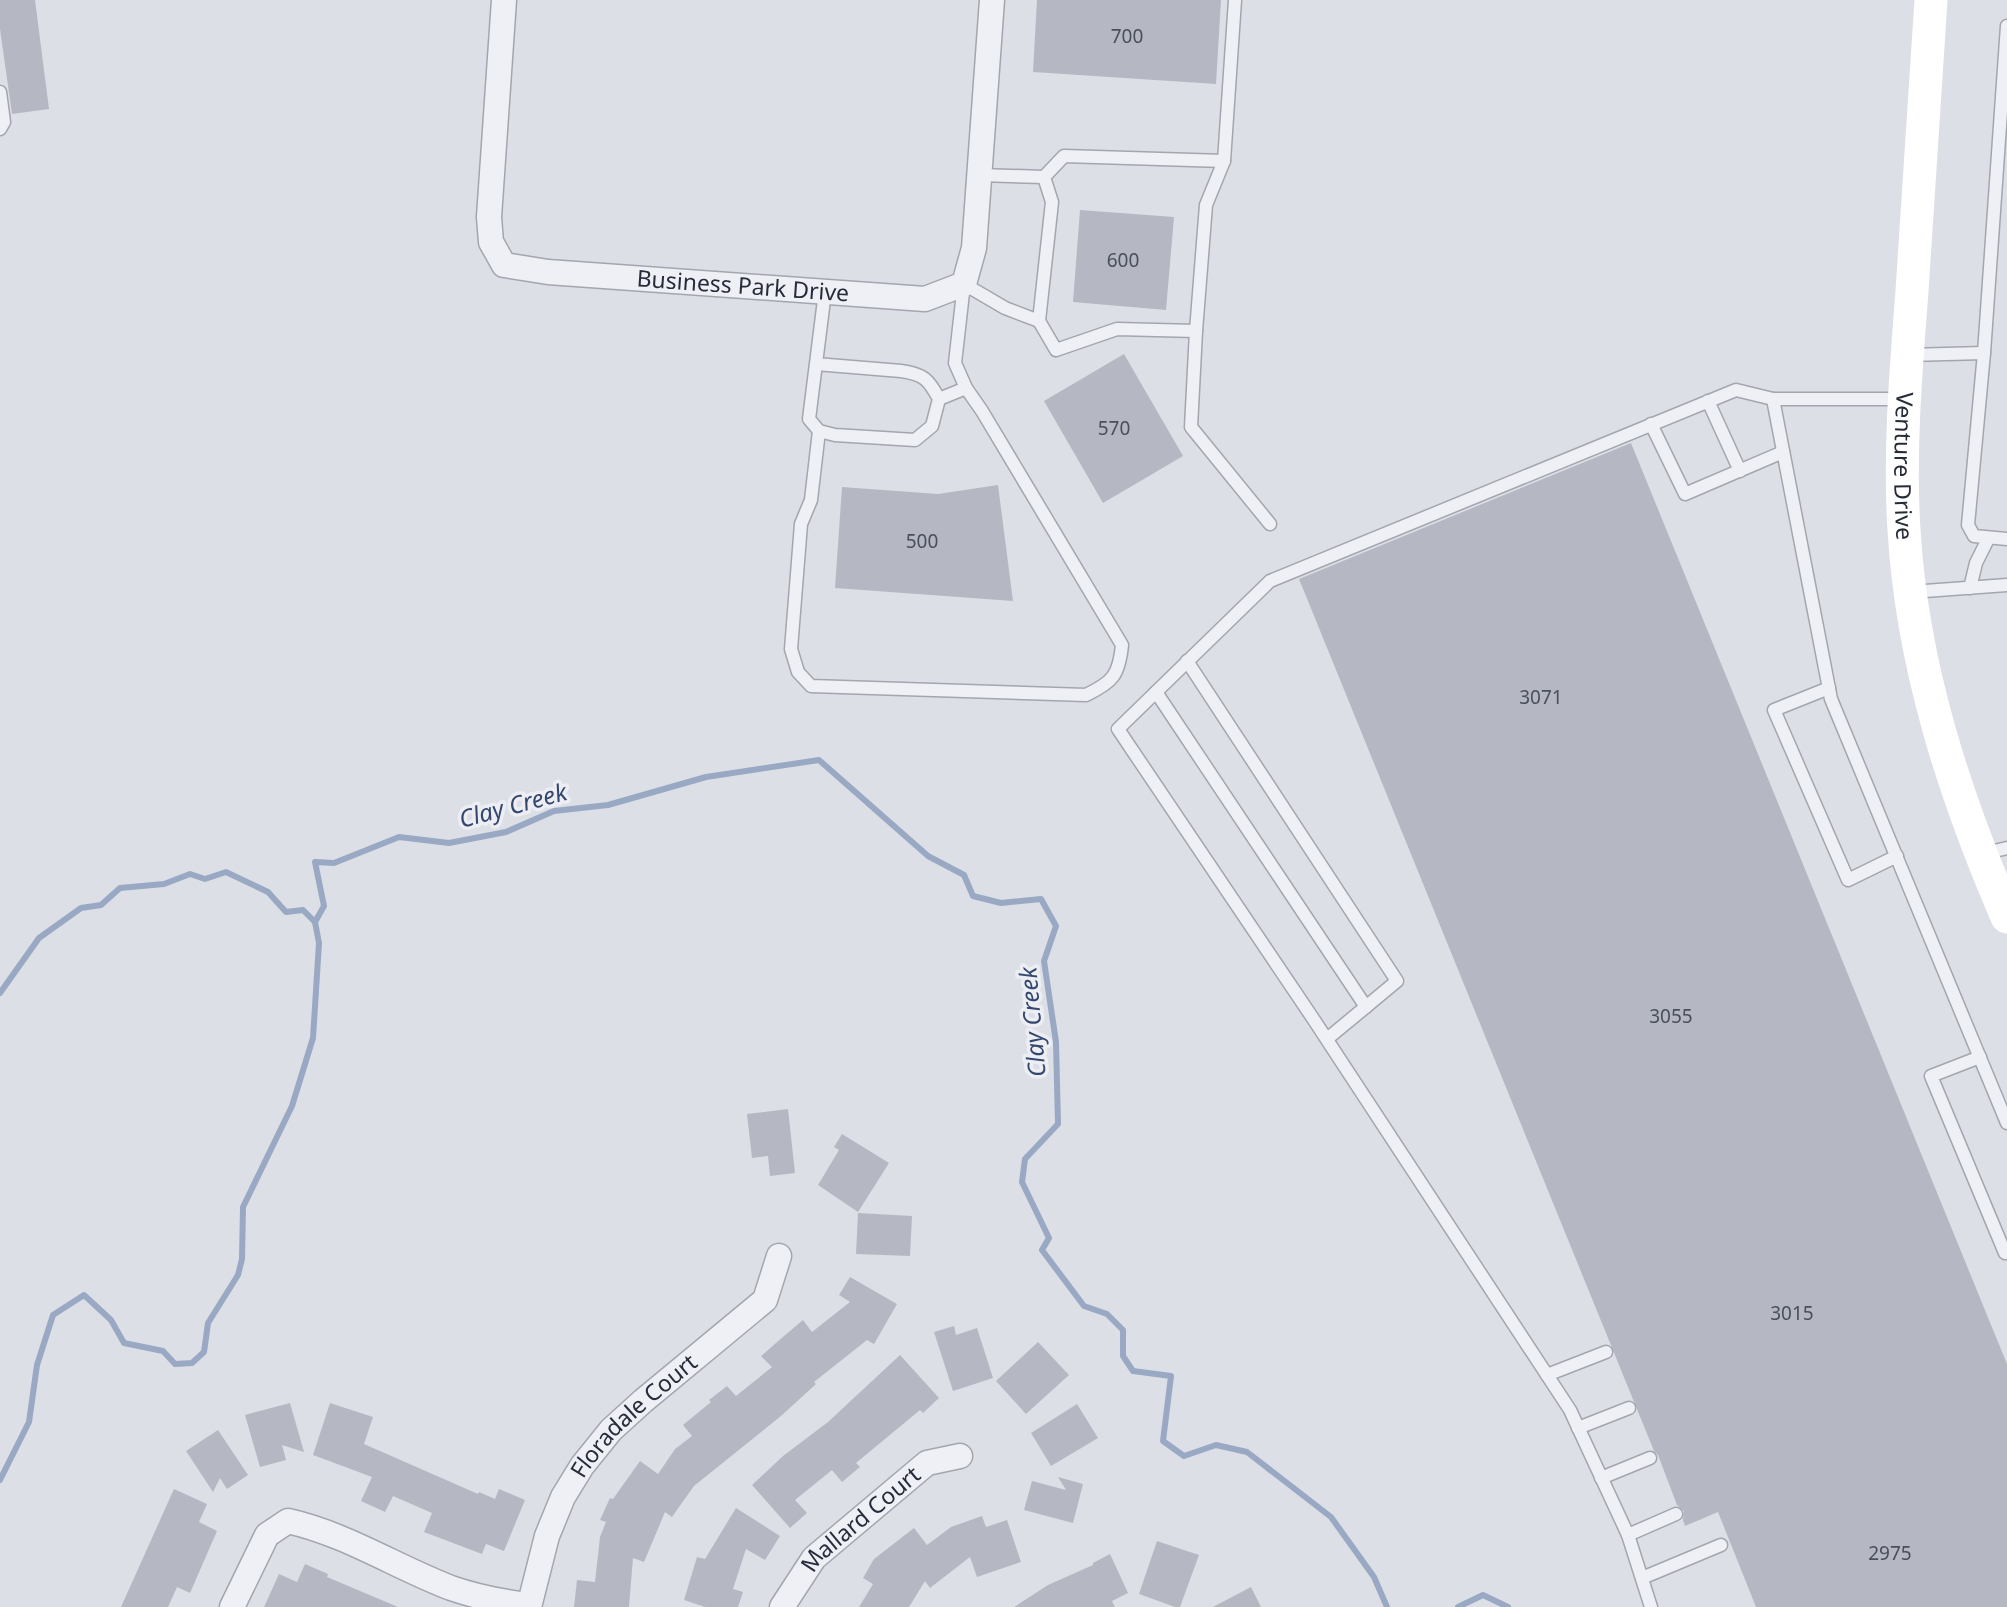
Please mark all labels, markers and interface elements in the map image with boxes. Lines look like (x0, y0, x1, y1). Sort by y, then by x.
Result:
house number: 700 (1111, 23, 1143, 49)
house number: 600 (1107, 247, 1139, 273)
street label: Business Park Drive (636, 261, 850, 309)
street label: Venture Drive (1887, 391, 1922, 541)
house number: 570 (1098, 415, 1130, 441)
house number: 500 (906, 528, 938, 554)
house number: 3071 (1519, 684, 1563, 710)
water label: Clay Creek (455, 774, 571, 835)
water label: Clay Creek (1010, 965, 1053, 1079)
house number: 3055 (1649, 1003, 1693, 1029)
house number: 3015 (1770, 1300, 1814, 1326)
street label: Floradale Court (562, 1346, 703, 1483)
street label: Mallard Court (792, 1458, 927, 1578)
house number: 2975 (1868, 1540, 1912, 1566)

